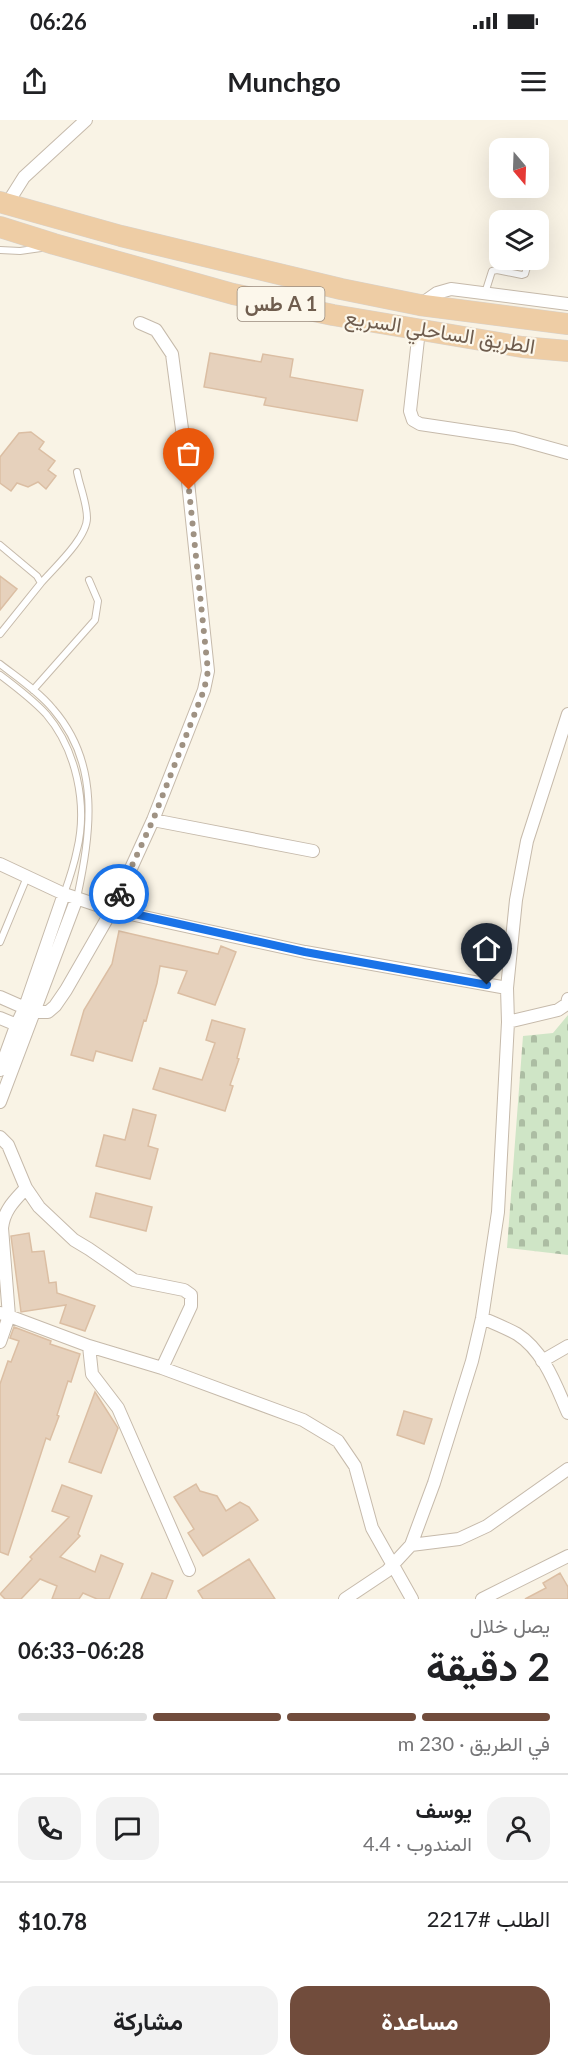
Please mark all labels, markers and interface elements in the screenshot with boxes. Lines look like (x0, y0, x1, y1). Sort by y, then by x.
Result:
text: 06:26 (30, 8, 87, 35)
icon: share (18, 65, 51, 98)
text: Munchgo (227, 65, 341, 98)
icon: menu (517, 65, 550, 98)
north arrow (489, 138, 549, 198)
map controls (489, 138, 549, 270)
button: layers (489, 210, 549, 270)
road number: طس A 1 (238, 287, 324, 321)
street label: الطريق الساحلي السريع (342, 303, 537, 364)
pin (163, 428, 214, 490)
icon: bag (172, 437, 205, 470)
courier (89, 864, 149, 924)
icon: bike (103, 878, 136, 911)
pin (461, 923, 512, 985)
icon: home (470, 932, 503, 965)
text: يصل خلال (470, 1613, 550, 1637)
text: 06:28–06:33 (18, 1637, 144, 1664)
text: 2 دقيقة (426, 1643, 550, 1689)
text: في الطريق · 230 m (398, 1731, 550, 1755)
text: يوسف (416, 1796, 472, 1823)
button: phone (18, 1797, 81, 1860)
button: chat (96, 1797, 159, 1860)
button: person (487, 1797, 550, 1860)
text: المندوب · 4.4 (363, 1831, 472, 1855)
text: الطلب #2217 (427, 1905, 550, 1932)
text: $10.78 (18, 1908, 87, 1935)
button: مشاركة (18, 1986, 278, 2055)
button: مساعدة (290, 1986, 550, 2055)

